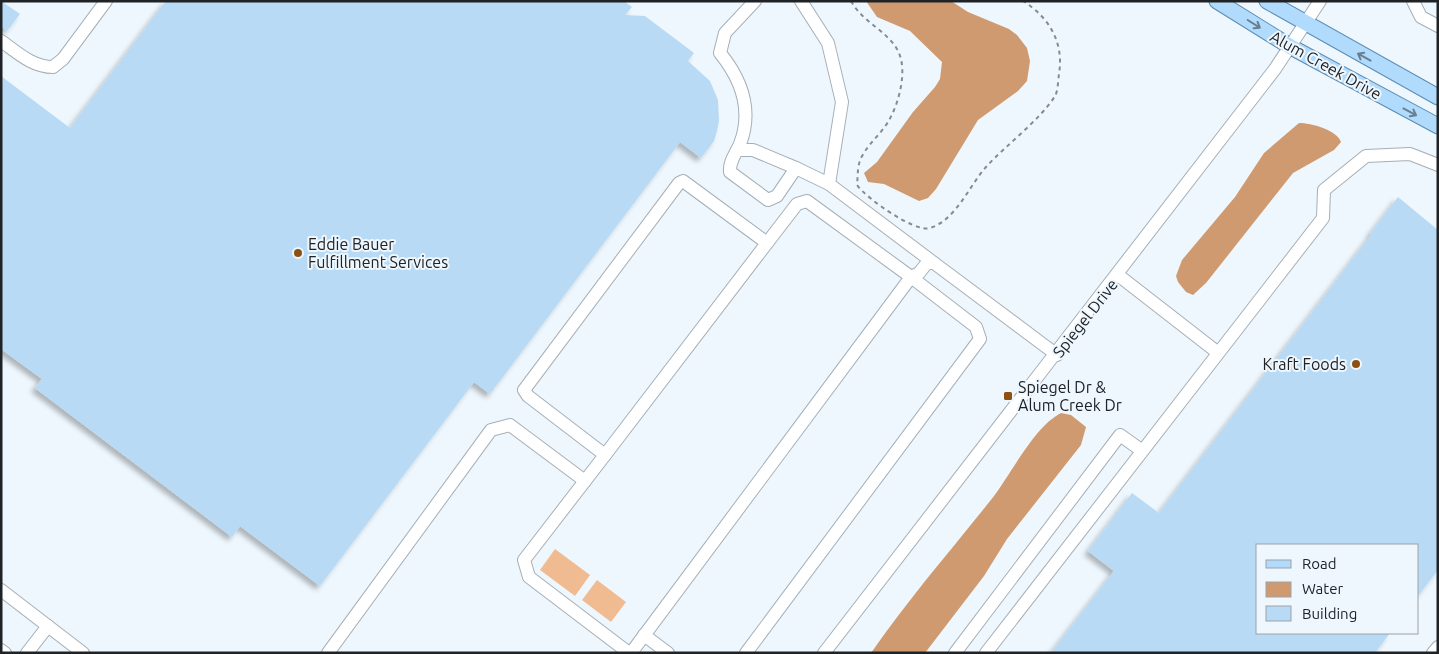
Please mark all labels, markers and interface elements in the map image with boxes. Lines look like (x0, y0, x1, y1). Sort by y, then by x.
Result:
one-way arrow (1246, 19, 1260, 29)
street label: Alum Creek Drive (1267, 27, 1385, 103)
one-way arrow (1357, 51, 1372, 61)
one-way arrow (1403, 107, 1418, 117)
place label: Eddie Bauer Fulfillment Services (308, 235, 448, 271)
marker: Eddie Bauer Fulfillment Services (292, 247, 304, 259)
street label: Spiegel Drive (1049, 275, 1121, 361)
place label: Kraft Foods (1263, 355, 1346, 373)
marker: Kraft Foods (1350, 358, 1362, 370)
place label: Spiegel Dr & Alum Creek Dr (1018, 378, 1122, 414)
marker: Spiegel Dr & Alum Creek Dr (1002, 390, 1014, 402)
legend (1256, 544, 1419, 634)
text: Road (1302, 555, 1337, 572)
text: Water (1302, 580, 1343, 597)
text: Building (1302, 605, 1357, 622)

